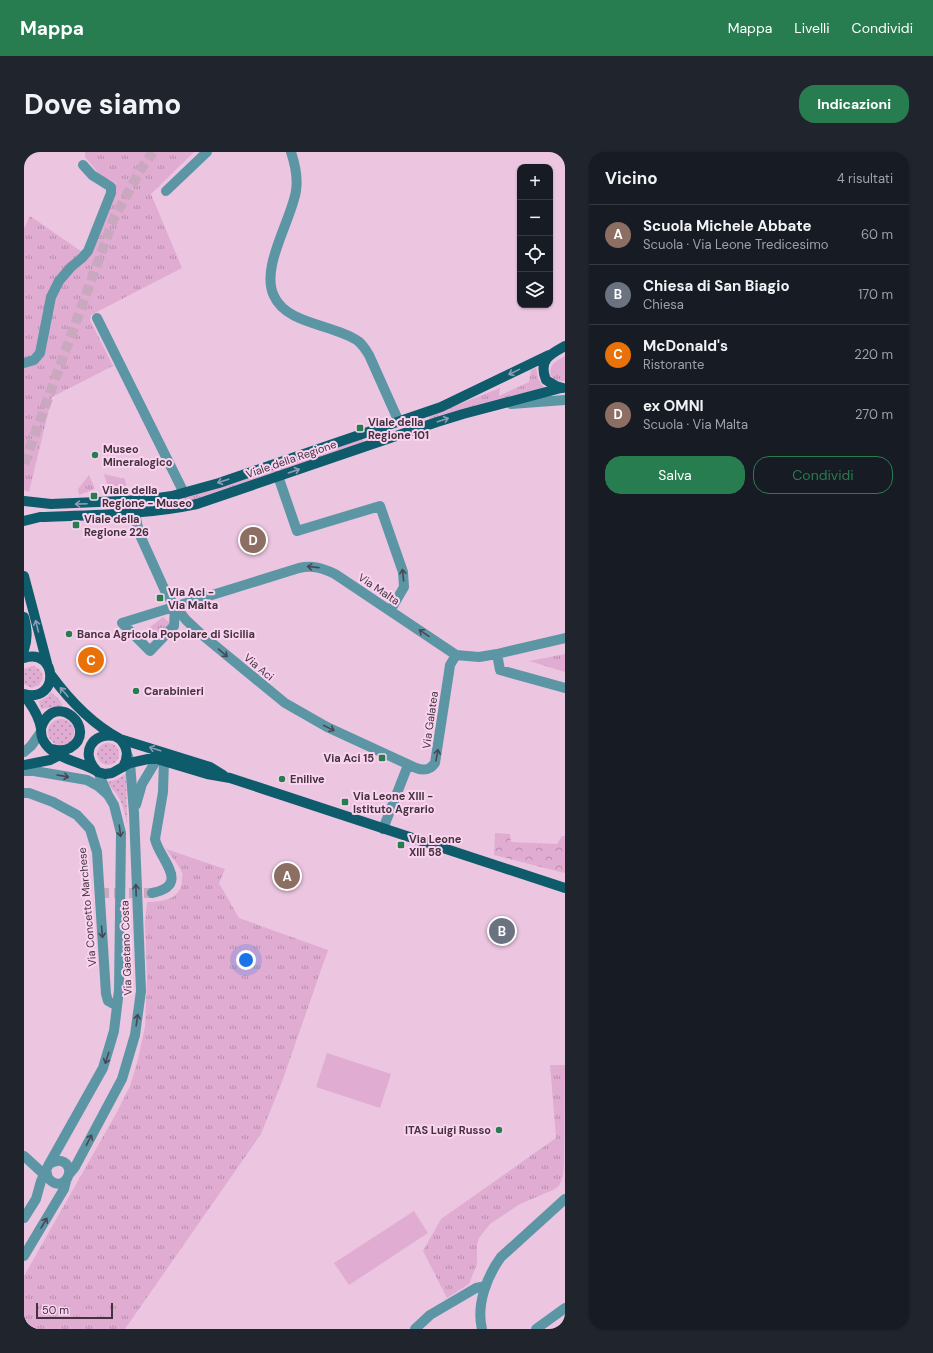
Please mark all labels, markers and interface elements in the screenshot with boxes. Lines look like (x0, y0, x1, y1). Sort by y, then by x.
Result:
text: Mappa (20, 16, 84, 41)
text: Mappa (728, 19, 772, 37)
text: Livelli (794, 19, 830, 37)
text: Condividi (852, 19, 913, 37)
button: Indicazioni (799, 85, 909, 123)
text: Dove siamo (24, 86, 181, 123)
map controls (517, 164, 553, 308)
button: + (517, 164, 553, 200)
text: Vicino (605, 167, 658, 189)
text: 4 risultati (837, 170, 893, 187)
button: − (517, 200, 553, 236)
text: Scuola Michele Abbate (643, 216, 812, 236)
text: A (613, 226, 623, 243)
text: 60 m (861, 226, 893, 243)
button: locate (517, 236, 553, 272)
text: Scuola · Via Leone Tredicesimo (643, 236, 828, 253)
button: layers (517, 272, 553, 308)
text: Chiesa di San Biagio (643, 276, 790, 296)
text: B (614, 286, 622, 303)
text: 170 m (858, 286, 893, 303)
text: Chiesa (643, 296, 684, 313)
text: McDonald's (643, 336, 728, 356)
text: C (613, 346, 623, 363)
text: 220 m (854, 346, 893, 363)
text: Ristorante (643, 356, 704, 373)
one-way arrow (509, 369, 521, 376)
text: ex OMNI (643, 396, 704, 416)
text: D (613, 406, 623, 423)
text: 270 m (855, 406, 893, 423)
place label: Viale della Regione 101 (368, 415, 429, 442)
one-way arrow (436, 416, 449, 423)
text: Scuola · Via Malta (643, 416, 748, 433)
marker: Viale della Regione 101 (355, 423, 365, 433)
street label: Viale della Regione (244, 437, 338, 481)
place label: Museo Mineralogico (103, 442, 173, 469)
marker: Museo Mineralogico (90, 450, 100, 460)
button: Salva (605, 456, 745, 494)
button: Condividi (753, 456, 893, 494)
one-way arrow (287, 467, 300, 474)
one-way arrow (216, 478, 229, 485)
place label: Viale della Regione - Museo (102, 483, 192, 510)
marker: Viale della Regione - Museo (89, 491, 99, 501)
one-way arrow (75, 500, 88, 507)
place label: Viale della Regione 226 (84, 512, 149, 539)
marker: Viale della Regione 226 (71, 520, 81, 530)
pin: D (240, 525, 266, 555)
one-way arrow (307, 563, 320, 571)
one-way arrow (399, 569, 406, 582)
street label: Via Malta (356, 570, 402, 608)
place label: Via Aci - Via Malta (168, 585, 218, 612)
marker: Via Aci - Via Malta (155, 593, 165, 603)
one-way arrow (33, 619, 40, 632)
place label: Banca Agricola Popolare di Sicilia (77, 627, 255, 641)
marker: Banca Agricola Popolare di Sicilia (64, 629, 74, 639)
one-way arrow (419, 629, 430, 637)
pin: C (78, 645, 104, 675)
one-way arrow (218, 648, 229, 657)
street label: Via Aci (241, 650, 277, 684)
place label: Carabinieri (144, 684, 204, 698)
marker: Carabinieri (131, 686, 141, 696)
one-way arrow (60, 687, 69, 697)
street label: Via Galatea (419, 690, 441, 750)
one-way arrow (322, 725, 334, 732)
one-way arrow (149, 745, 161, 753)
one-way arrow (433, 749, 441, 762)
place label: Via Aci 15 (324, 751, 374, 765)
marker: Via Aci 15 (377, 753, 387, 763)
one-way arrow (56, 772, 69, 780)
place label: Enilive (290, 772, 325, 786)
marker: Enilive (277, 774, 287, 784)
place label: Via Leone XIII - Istituto Agrario (353, 789, 435, 816)
marker: Via Leone XIII - Istituto Agrario (340, 797, 350, 807)
one-way arrow (116, 824, 123, 837)
place label: Via Leone XIII 58 (409, 832, 462, 859)
marker: Via Leone XIII 58 (396, 840, 406, 850)
street label: Via Concetto Marchese (75, 847, 99, 967)
pin: A (274, 861, 300, 891)
one-way arrow (133, 884, 140, 897)
street label: Via Gaetano Costa (117, 900, 135, 996)
pin: B (489, 916, 515, 946)
one-way arrow (99, 925, 106, 938)
your location (236, 950, 256, 970)
one-way arrow (133, 1014, 141, 1027)
one-way arrow (103, 1051, 110, 1064)
place label: ITAS Luigi Russo (405, 1123, 491, 1137)
marker: ITAS Luigi Russo (494, 1125, 504, 1135)
one-way arrow (86, 1134, 93, 1146)
one-way arrow (40, 1218, 48, 1229)
scale bar (36, 1301, 113, 1320)
text: 50 m (42, 1303, 69, 1317)

